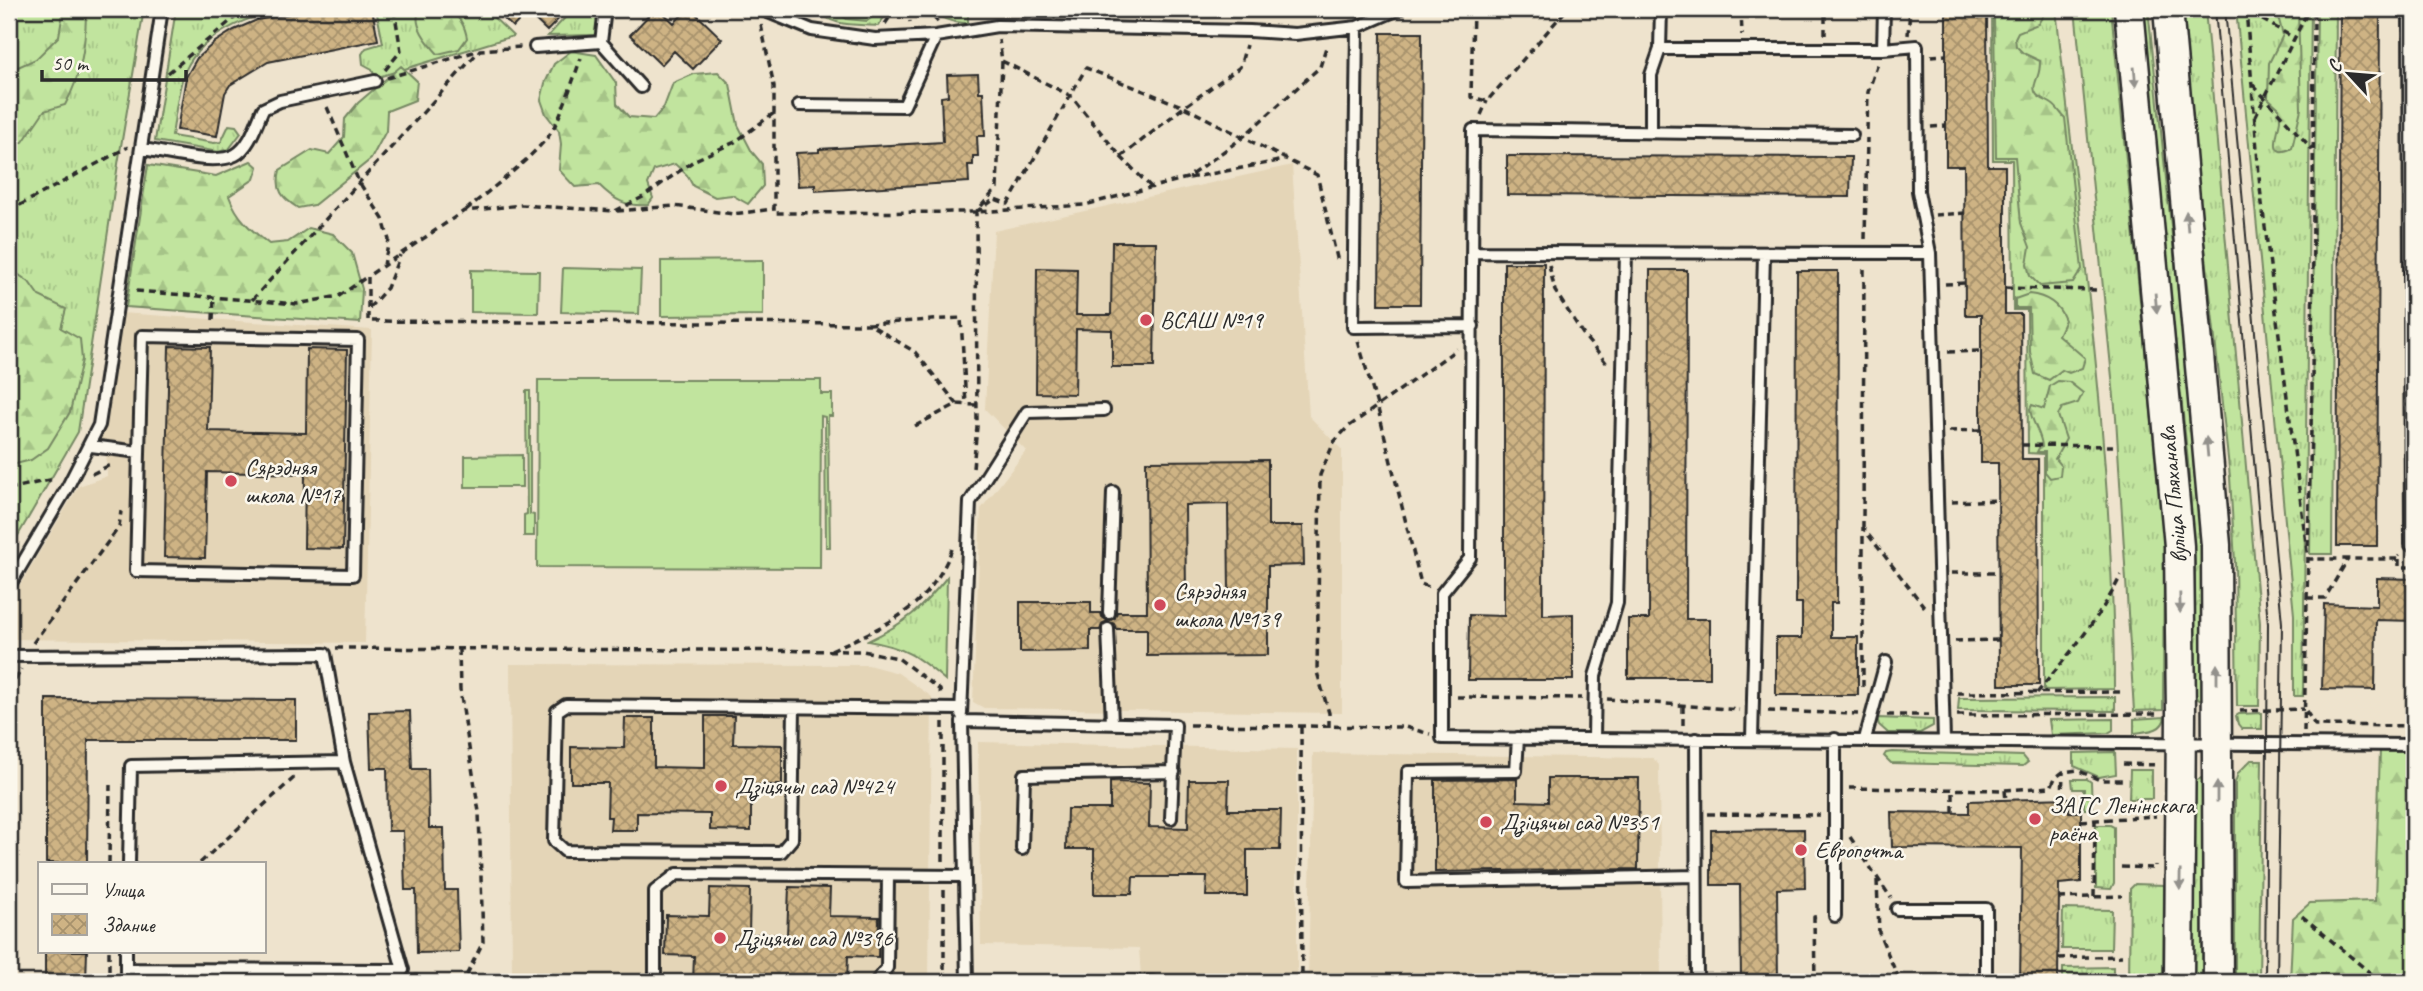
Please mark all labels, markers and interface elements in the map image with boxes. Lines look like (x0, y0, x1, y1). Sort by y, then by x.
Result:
scale bar (42, 38, 186, 82)
north arrow (2314, 38, 2384, 108)
text: 50 m (52, 50, 90, 76)
text: С (2322, 55, 2349, 76)
one-way arrow (2130, 66, 2141, 88)
one-way arrow (2181, 209, 2192, 231)
one-way arrow (2151, 292, 2162, 314)
place label: ВСАШ №19 (1160, 305, 1265, 335)
marker: ВСАШ №19 (1138, 312, 1154, 328)
street label: вуліца Пляханава (2152, 424, 2194, 565)
one-way arrow (2202, 436, 2213, 458)
place label: Сярэдняя школа №17 (245, 452, 342, 510)
marker: Сярэдняя школа №17 (223, 473, 239, 489)
place label: Сярэдняя школа №139 (1174, 576, 1282, 634)
one-way arrow (2174, 592, 2186, 614)
marker: Сярэдняя школа №139 (1152, 597, 1168, 613)
one-way arrow (2211, 663, 2223, 685)
place label: Дзіцячы сад №424 (735, 771, 896, 802)
marker: Дзіцячы сад №424 (713, 778, 729, 794)
one-way arrow (2212, 780, 2223, 802)
place label: ЗАГС Ленінскага раёна (2049, 790, 2195, 848)
place label: Дзіцячы сад №351 (1500, 807, 1660, 838)
marker: ЗАГС Ленінскага раёна (2027, 811, 2043, 827)
marker: Дзіцячы сад №351 (1478, 814, 1494, 830)
place label: Европочта (1815, 835, 1904, 865)
marker: Европочта (1793, 842, 1809, 858)
legend (38, 862, 266, 953)
one-way arrow (2174, 869, 2186, 891)
text: Улица (102, 877, 145, 903)
text: Здание (102, 912, 156, 938)
place label: Дзіцячы сад №396 (734, 923, 894, 954)
marker: Дзіцячы сад №396 (712, 930, 728, 946)

